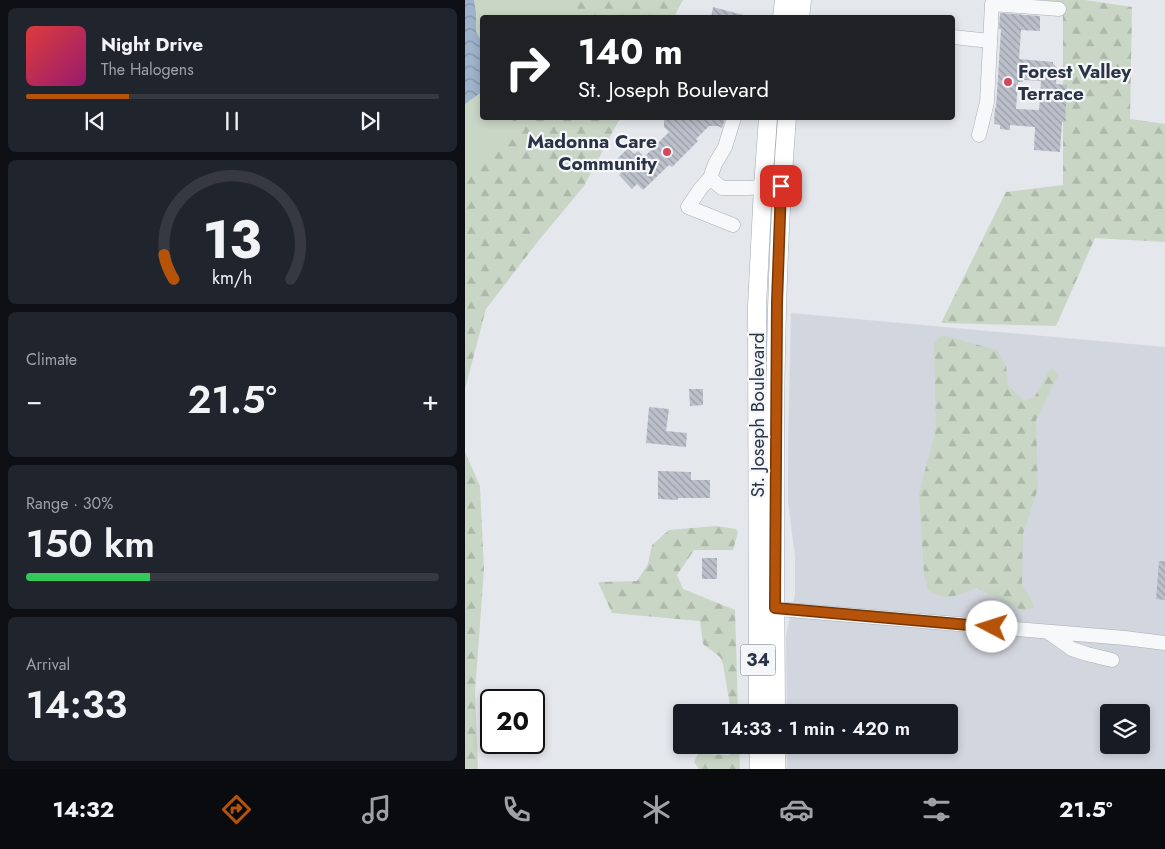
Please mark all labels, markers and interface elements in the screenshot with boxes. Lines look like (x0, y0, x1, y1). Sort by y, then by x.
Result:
text: 140 m (578, 27, 683, 77)
text: Night Drive (101, 31, 203, 58)
icon: right (495, 35, 560, 100)
text: The Halogens (101, 58, 194, 81)
place label: Forest Valley Terrace (1018, 58, 1132, 107)
text: St. Joseph Boulevard (578, 73, 769, 105)
marker: Forest Valley Terrace (1002, 76, 1014, 88)
icon: previous (81, 107, 109, 135)
icon: pause (218, 107, 246, 135)
icon: next (356, 107, 384, 135)
place label: Madonna Care Community (527, 128, 658, 177)
marker: Madonna Care Community (661, 146, 673, 158)
pin (760, 165, 802, 207)
icon: arrive (767, 172, 795, 200)
text: 13 (203, 202, 262, 278)
text: km/h (212, 265, 253, 291)
street label: St. Joseph Boulevard (744, 333, 771, 497)
text: Climate (26, 348, 77, 371)
text: 21.5° (188, 372, 277, 427)
text: − (26, 380, 43, 421)
text: + (422, 380, 439, 421)
text: Range · 30% (26, 492, 113, 515)
text: 150 km (26, 516, 155, 571)
position arrow (965, 600, 1017, 652)
road number: 34 (741, 644, 775, 676)
text: Arrival (26, 653, 70, 676)
text: 14:33 (26, 677, 127, 732)
speed limit sign: 20 (480, 689, 545, 754)
map controls (1100, 704, 1150, 754)
button: layers (1100, 704, 1150, 754)
text: 14:33 · 1 min · 420 m (721, 715, 910, 742)
icon: directions (219, 792, 254, 827)
icon: music (359, 792, 394, 827)
icon: phone (499, 792, 534, 827)
icon: climate (639, 792, 674, 827)
icon: car (779, 792, 814, 827)
icon: filters (919, 792, 954, 827)
text: 14:32 (52, 793, 114, 825)
text: 21.5° (1059, 793, 1112, 825)

